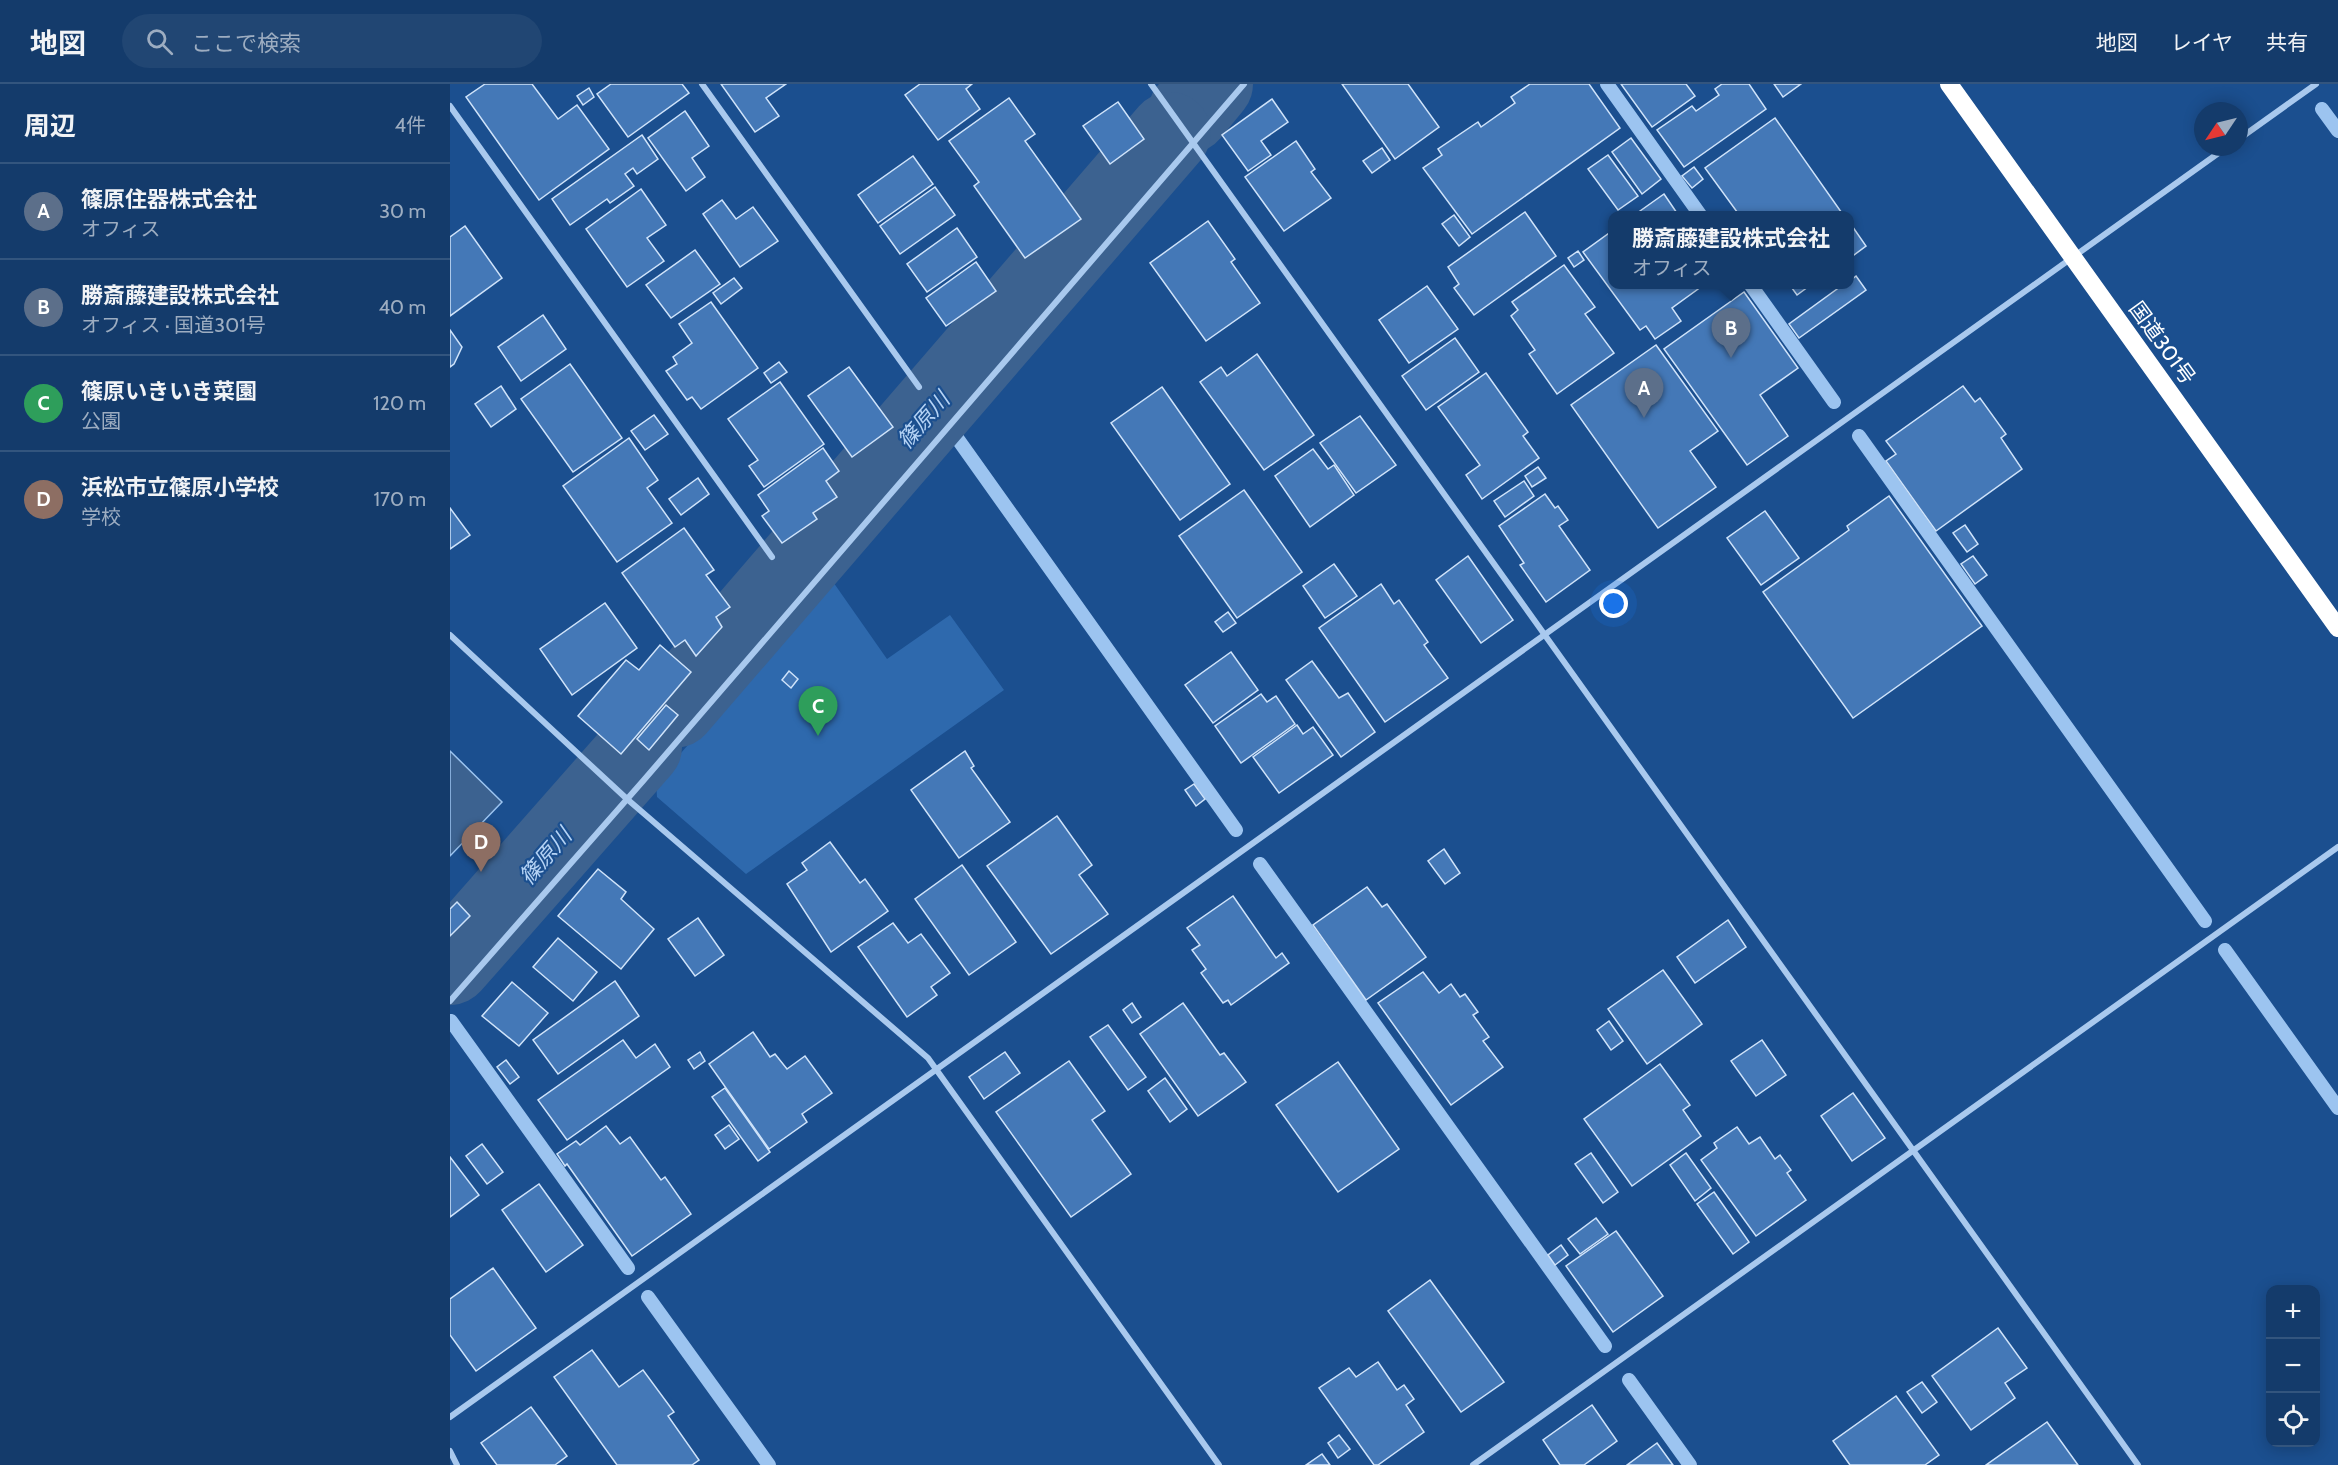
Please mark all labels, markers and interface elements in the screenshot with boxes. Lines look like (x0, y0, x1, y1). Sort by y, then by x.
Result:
search box (122, 14, 542, 68)
icon: search (143, 25, 176, 58)
text: 地図 (30, 26, 86, 60)
text: ここで検索 (191, 30, 301, 57)
text: 地図 (2096, 30, 2138, 55)
text: レイヤ (2171, 30, 2233, 55)
text: 共有 (2266, 30, 2308, 55)
north arrow (2194, 102, 2248, 156)
text: 周辺 (24, 110, 76, 142)
text: 4件 (394, 113, 426, 137)
text: 篠原住器株式会社 (81, 186, 257, 213)
text: A (37, 199, 50, 223)
text: 30 m (379, 199, 426, 223)
popup (1608, 211, 1854, 289)
text: オフィス (81, 217, 161, 241)
text: 勝斎藤建設株式会社 (1632, 225, 1830, 252)
text: オフィス (1632, 256, 1712, 280)
text: 勝斎藤建設株式会社 (81, 282, 279, 309)
text: B (37, 295, 50, 319)
text: 40 m (378, 295, 426, 319)
street label: 国道301号 (2124, 297, 2201, 389)
pin: B (1712, 308, 1750, 358)
text: オフィス · 国道301号 (81, 313, 266, 337)
pin: A (1624, 368, 1664, 418)
text: 篠原いきいき菜園 (81, 378, 257, 405)
water label: 篠原川 (892, 385, 957, 454)
text: C (37, 391, 50, 415)
text: 120 m (373, 391, 426, 415)
text: 公園 (81, 409, 121, 433)
text: 浜松市立篠原小学校 (81, 474, 279, 501)
text: D (36, 487, 51, 511)
text: 170 m (374, 487, 426, 511)
text: 学校 (81, 505, 121, 529)
your location (1599, 589, 1628, 618)
pin: C (798, 686, 838, 736)
water label: 篠原川 (514, 821, 579, 890)
pin: D (462, 822, 501, 872)
map controls (2266, 1285, 2320, 1447)
button: + (2266, 1285, 2320, 1339)
button: − (2266, 1339, 2320, 1393)
button: locate (2266, 1393, 2320, 1447)

